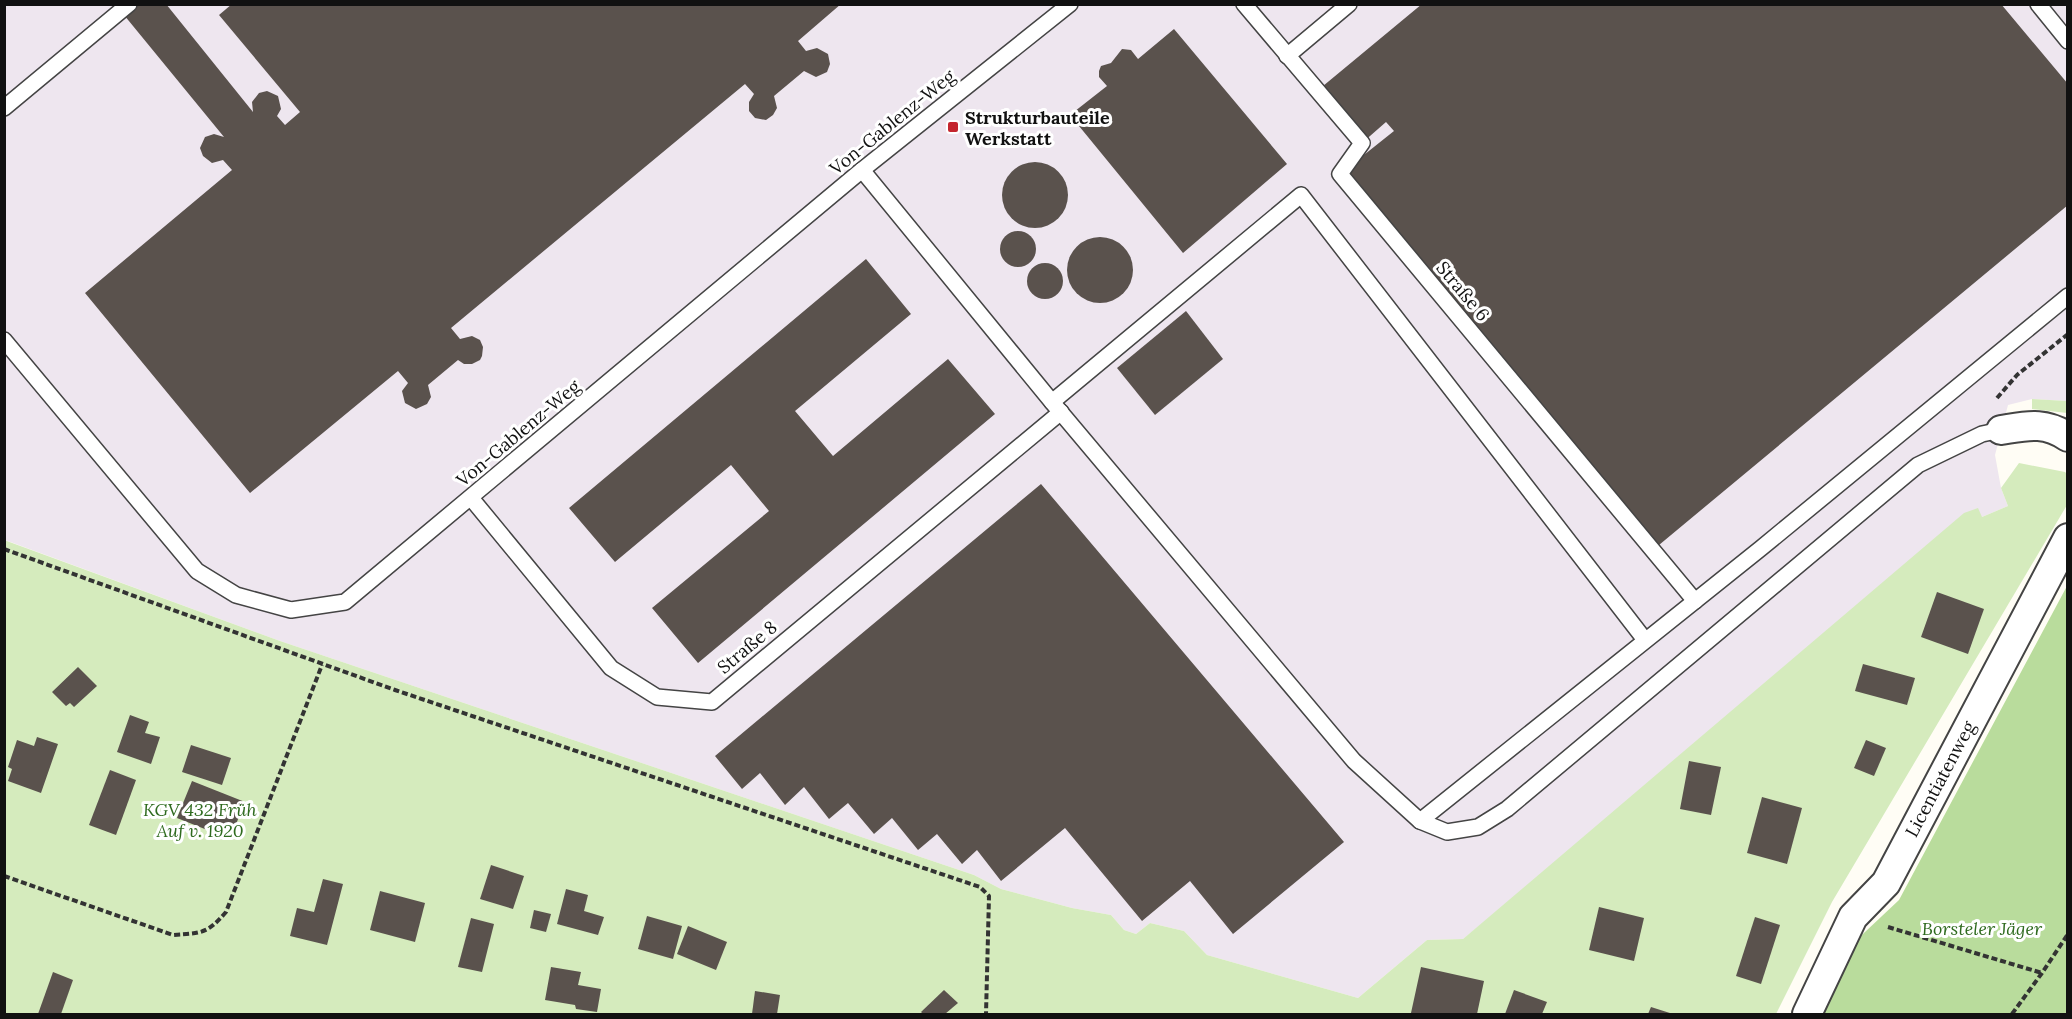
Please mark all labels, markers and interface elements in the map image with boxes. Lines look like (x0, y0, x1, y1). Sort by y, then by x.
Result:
street label: Von-Gablenz-Weg (824, 64, 960, 180)
place label: Strukturbauteile Werkstatt (965, 106, 1110, 150)
marker: Strukturbauteile Werkstatt (946, 120, 960, 134)
street label: Straße 6 (1431, 256, 1495, 326)
street label: Von-Gablenz-Weg (451, 374, 585, 492)
street label: Straße 8 (712, 615, 782, 679)
street label: Licentiatenweg (1900, 716, 1981, 841)
park label: KGV 432 Früh Auf v. 1920 (143, 798, 258, 842)
park label: Borsteler Jäger (1922, 917, 2043, 940)

